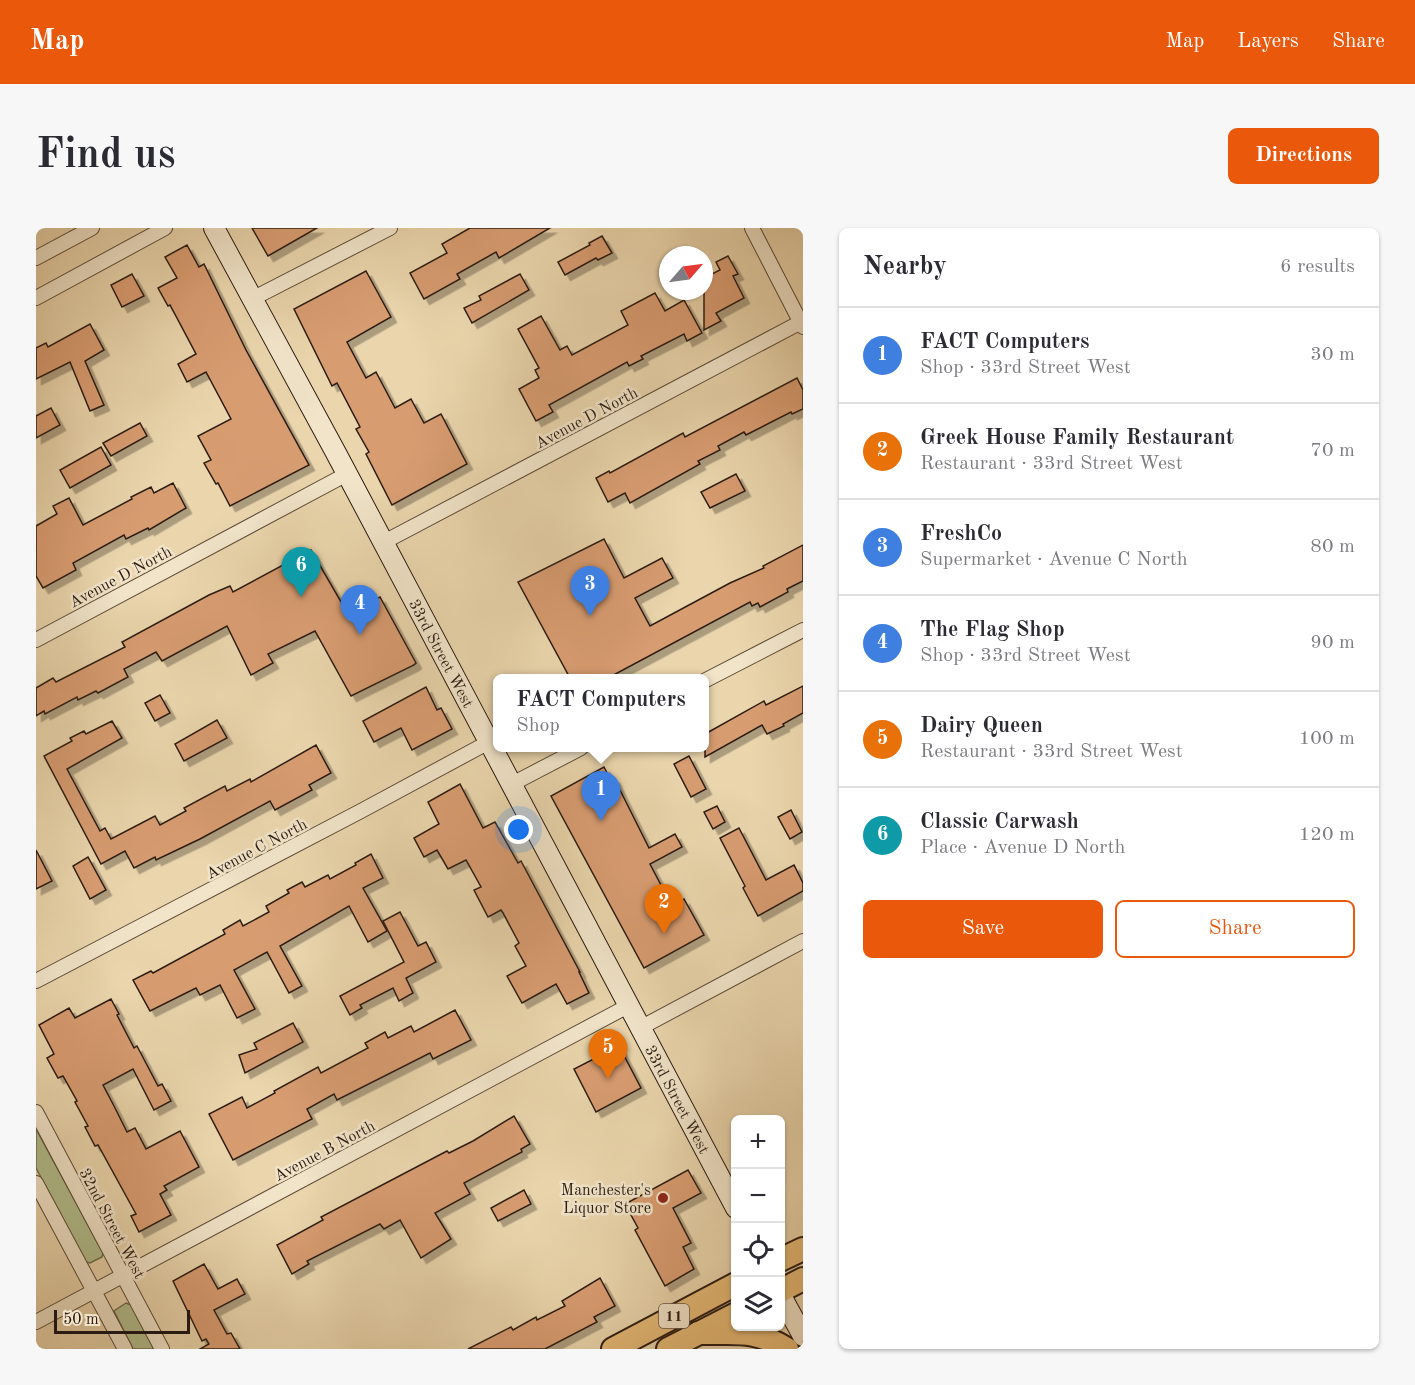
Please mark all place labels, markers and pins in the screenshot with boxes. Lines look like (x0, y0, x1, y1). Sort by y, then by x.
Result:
pin: 6 (282, 548, 320, 597)
pin: 3 (570, 566, 610, 616)
pin: 4 (340, 586, 380, 635)
pin: 1 (582, 772, 620, 821)
pin: 2 (644, 884, 684, 934)
pin: 5 (588, 1030, 628, 1079)
place label: Manchester's Liquor Store (561, 1183, 651, 1217)
marker: Manchester's Liquor Store (656, 1191, 670, 1205)

